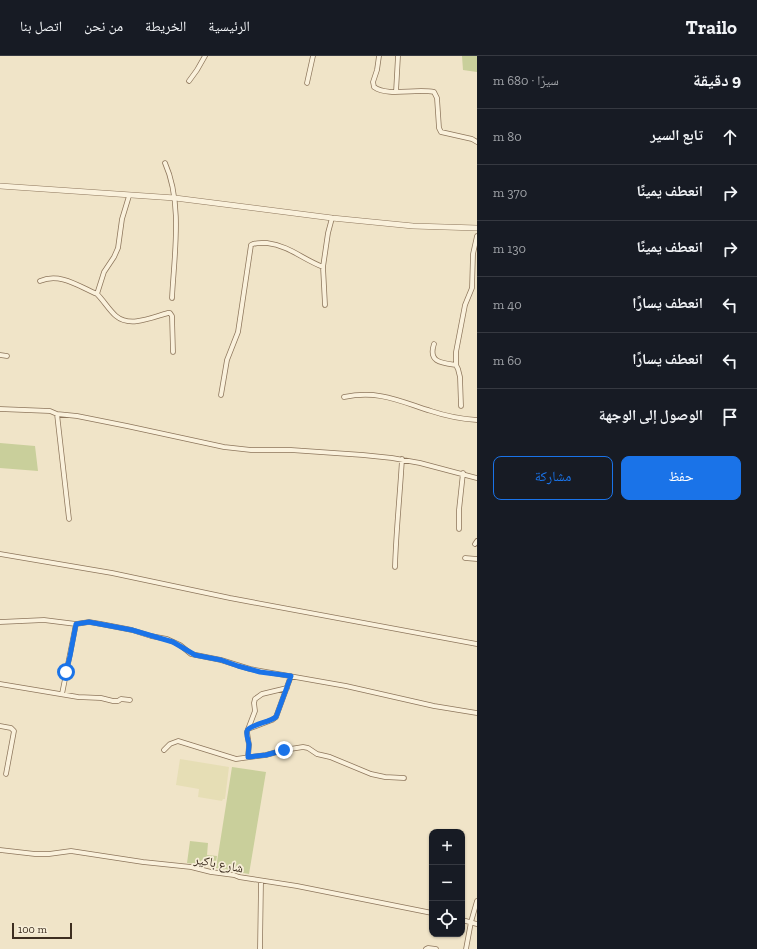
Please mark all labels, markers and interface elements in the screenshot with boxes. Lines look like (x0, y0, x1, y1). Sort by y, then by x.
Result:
text: Trailo (686, 16, 737, 39)
text: اتصل بنا (20, 18, 62, 35)
text: من نحن (84, 18, 123, 35)
text: الخريطة (145, 18, 186, 35)
text: الرئيسية (208, 18, 250, 35)
text: 9 دقيقة (693, 70, 741, 90)
text: سيرًا · 680 m (493, 73, 559, 88)
text: تابع السير (650, 126, 703, 144)
icon: ahead (719, 126, 741, 148)
text: 80 m (493, 129, 522, 144)
text: انعطف يمينًا (637, 182, 703, 200)
icon: right (719, 182, 741, 204)
text: 370 m (493, 185, 527, 200)
text: انعطف يمينًا (637, 238, 703, 256)
icon: right (719, 238, 741, 260)
text: 130 m (493, 241, 526, 256)
text: انعطف يسارًا (632, 294, 703, 312)
icon: left (719, 294, 741, 316)
text: 40 m (493, 297, 522, 312)
text: انعطف يسارًا (632, 350, 703, 368)
icon: left (719, 350, 741, 372)
text: 60 m (493, 353, 522, 368)
text: الوصول إلى الوجهة (599, 406, 703, 424)
icon: arrive (719, 406, 741, 428)
button: مشاركة (493, 456, 613, 500)
button: حفظ (621, 456, 741, 500)
route start (57, 663, 75, 681)
route end (275, 741, 293, 759)
map controls (429, 829, 465, 937)
button: + (429, 829, 465, 865)
street label: شارع باكير (192, 851, 245, 878)
button: − (429, 865, 465, 901)
button: locate (429, 901, 465, 937)
scale bar (12, 921, 72, 940)
text: 100 m (18, 923, 47, 936)

